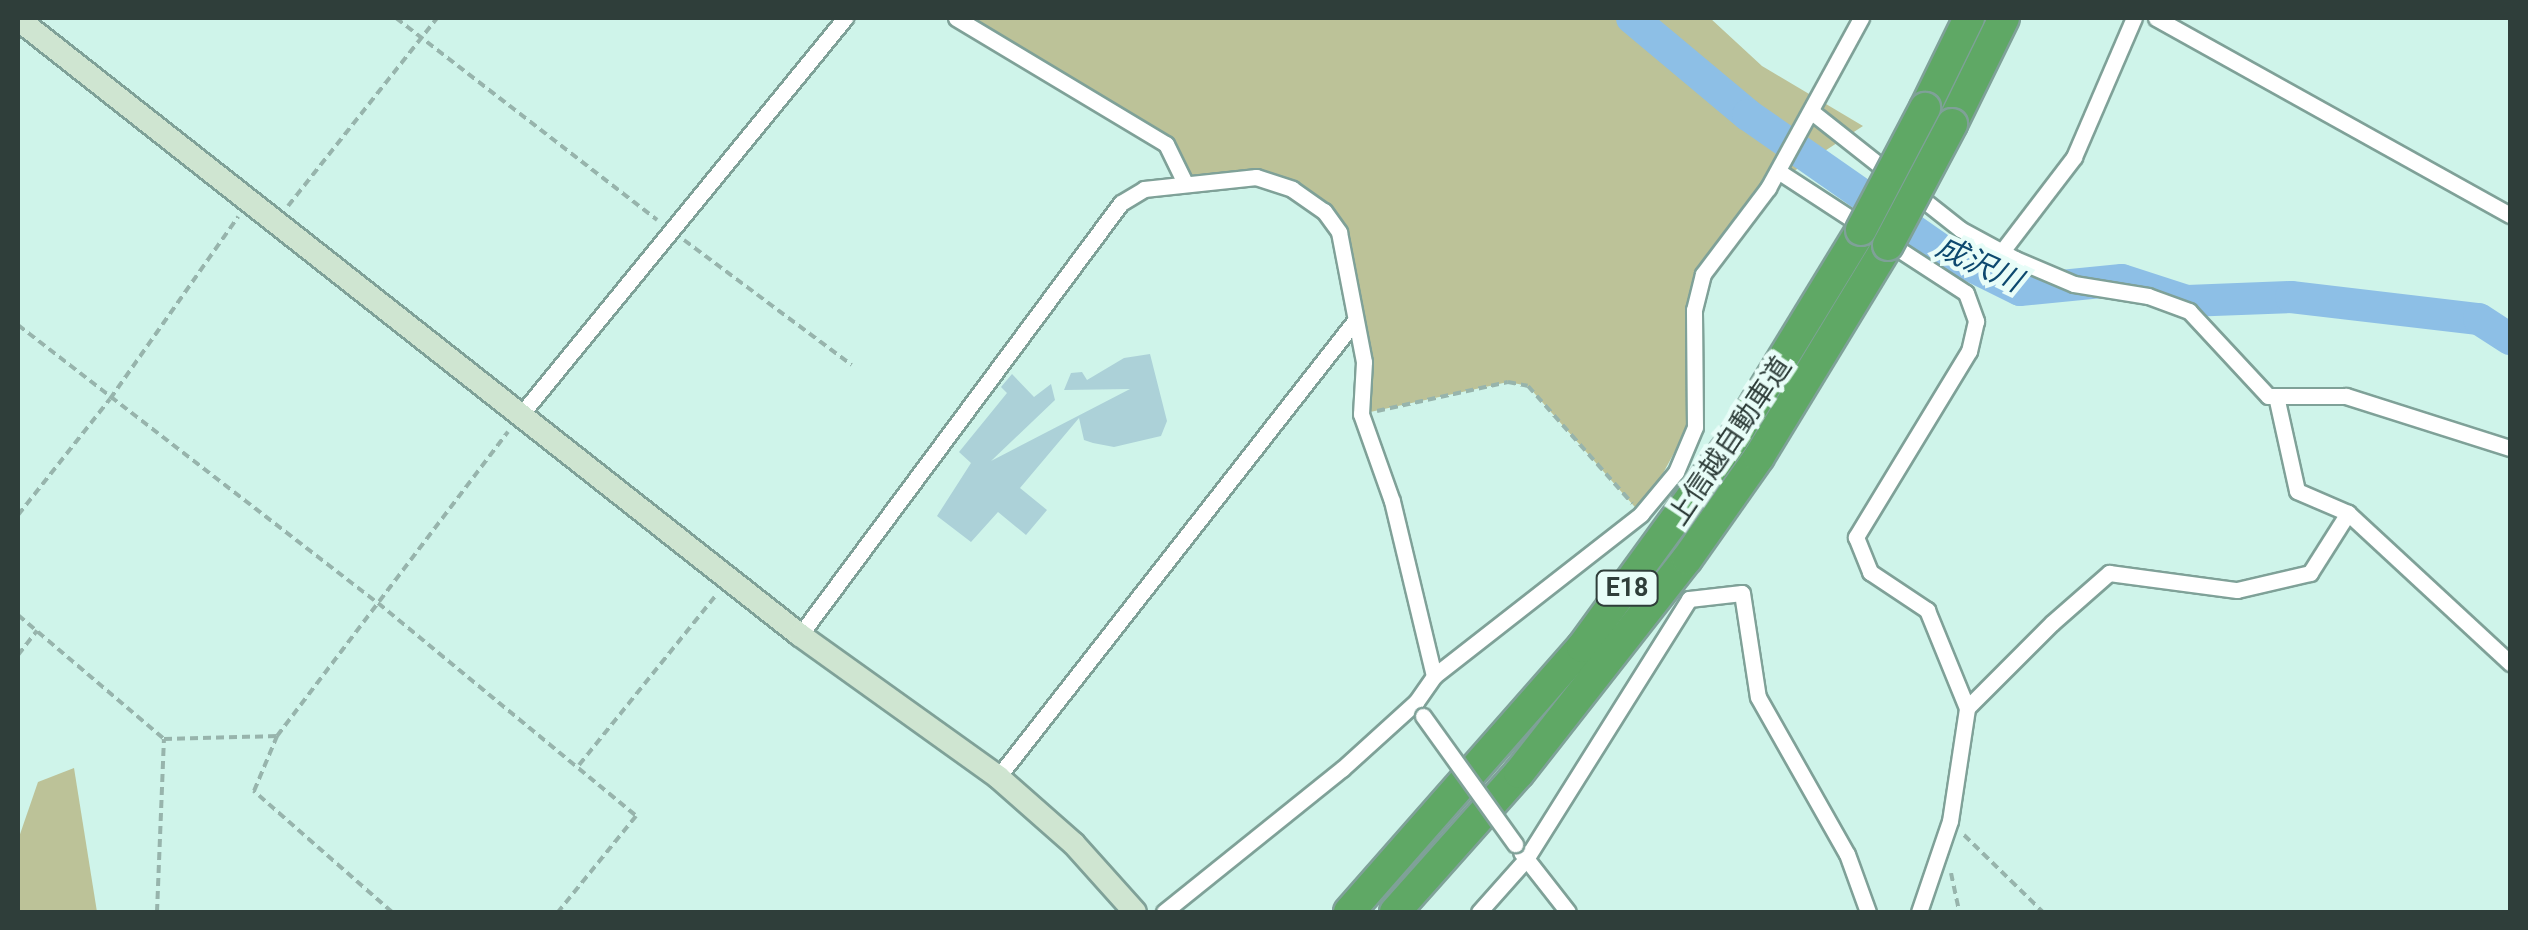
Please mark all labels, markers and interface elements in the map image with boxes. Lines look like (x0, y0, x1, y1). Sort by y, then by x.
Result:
water label: 成沢川 (1931, 229, 2027, 299)
street label: 上信越自動車道 (1661, 350, 1799, 532)
road number: E18 (1594, 568, 1660, 608)

